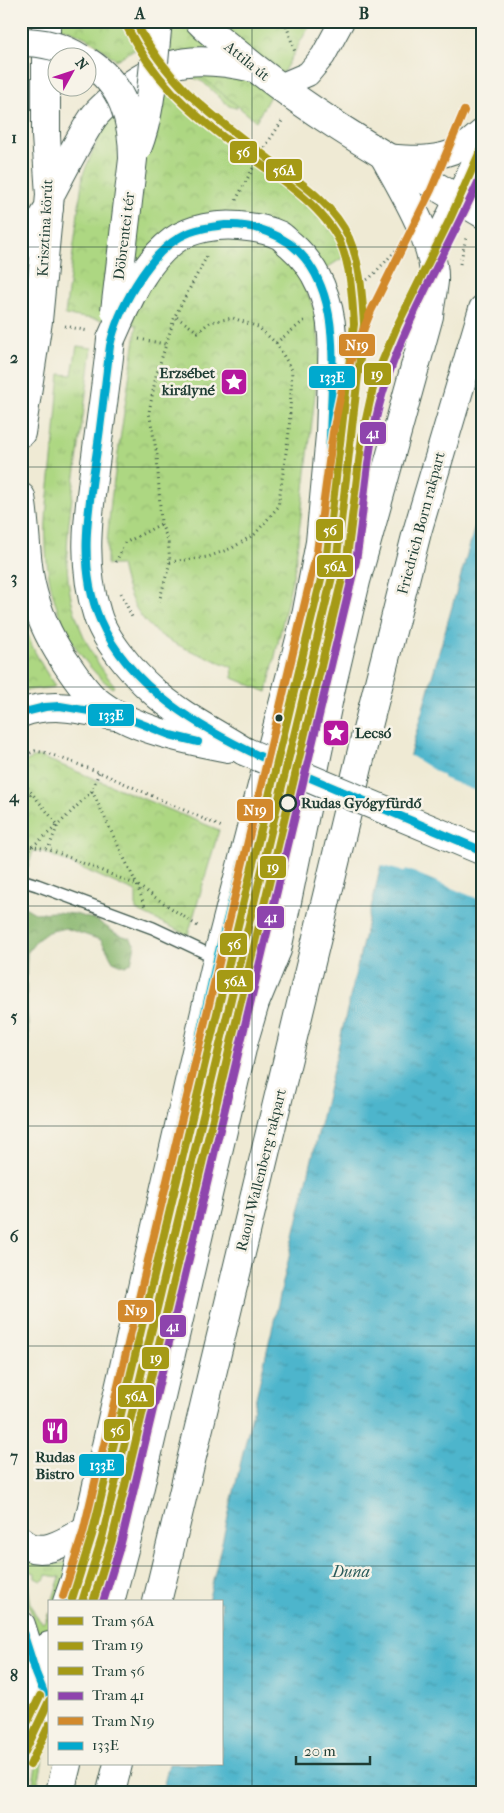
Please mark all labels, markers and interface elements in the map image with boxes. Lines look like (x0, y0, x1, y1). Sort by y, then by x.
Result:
text: A (134, 4, 146, 23)
text: B (359, 4, 369, 23)
street label: Attila út (220, 37, 274, 85)
north arrow (48, 48, 98, 98)
text: N (72, 54, 92, 74)
text: 1 (11, 128, 17, 147)
line badge: 56 (229, 140, 258, 164)
text: 56 (236, 144, 250, 161)
line badge: 56A (265, 158, 303, 182)
text: 56A (273, 162, 296, 179)
street label: Krisztina körút (33, 178, 57, 277)
street label: Döbrentei tér (110, 190, 138, 281)
line badge: N19 (338, 333, 376, 357)
text: N19 (346, 337, 368, 354)
text: 2 (10, 348, 18, 367)
line badge: 19 (363, 362, 392, 386)
place label: Erzsébet királyné (159, 364, 216, 399)
line badge: 133E (308, 365, 356, 389)
text: 19 (371, 366, 383, 383)
place icon: Erzsébet királyné (219, 367, 249, 397)
text: 133E (319, 369, 345, 386)
line badge: 41 (359, 421, 387, 445)
text: 41 (365, 425, 380, 442)
street label: Friedrich Born rakpart (393, 449, 449, 596)
line badge: 56 (315, 518, 344, 542)
text: 56 (323, 522, 337, 539)
line badge: 56A (316, 554, 354, 578)
text: 56A (324, 558, 347, 575)
text: 3 (11, 568, 17, 588)
line badge: 133E (87, 703, 135, 727)
text: 133E (98, 707, 124, 724)
unlabelled marker (274, 713, 284, 723)
place icon: Lecsó (321, 718, 351, 748)
place label: Lecsó (355, 724, 392, 742)
text: 4 (8, 787, 20, 807)
marker: Rudas Gyógyfürdő (279, 794, 297, 812)
place label: Rudas Gyógyfürdő (301, 794, 422, 812)
line badge: N19 (236, 798, 274, 822)
text: N19 (244, 802, 266, 819)
line badge: 19 (259, 855, 287, 879)
text: 19 (267, 859, 279, 876)
line badge: 41 (256, 905, 285, 929)
text: 41 (263, 909, 278, 926)
line badge: 56 (219, 932, 248, 956)
text: 56 (227, 936, 241, 953)
line badge: 56A (216, 969, 254, 993)
text: 56A (224, 973, 247, 990)
text: 5 (11, 1007, 18, 1026)
street label: Raoul Wallenberg rakpart (232, 1086, 290, 1253)
text: 6 (10, 1227, 19, 1246)
line badge: N19 (117, 1299, 155, 1323)
text: N19 (125, 1302, 147, 1319)
line badge: 41 (159, 1314, 187, 1338)
text: 41 (165, 1318, 180, 1335)
line badge: 19 (141, 1346, 170, 1370)
text: 19 (150, 1350, 162, 1367)
line badge: 56A (117, 1384, 155, 1408)
text: 56A (125, 1388, 148, 1405)
restaurant icon: Rudas Bistro (40, 1416, 70, 1446)
line badge: 56 (103, 1418, 131, 1442)
text: 56 (110, 1422, 124, 1439)
text: 7 (9, 1447, 18, 1466)
place label: Rudas Bistro (35, 1448, 75, 1483)
line badge: 133E (78, 1453, 125, 1477)
text: 133E (89, 1457, 115, 1474)
water label: Duna (331, 1562, 370, 1581)
legend (48, 1600, 222, 1766)
text: Tram 56A (92, 1612, 155, 1630)
text: Tram 19 (92, 1636, 143, 1654)
text: Tram 56 (92, 1662, 146, 1680)
text: 8 (10, 1666, 18, 1685)
text: Tram 41 (92, 1686, 144, 1704)
text: Tram N19 (92, 1712, 155, 1730)
scale bar (296, 1733, 370, 1765)
text: 133E (92, 1736, 119, 1754)
text: 20 m (304, 1742, 336, 1760)

